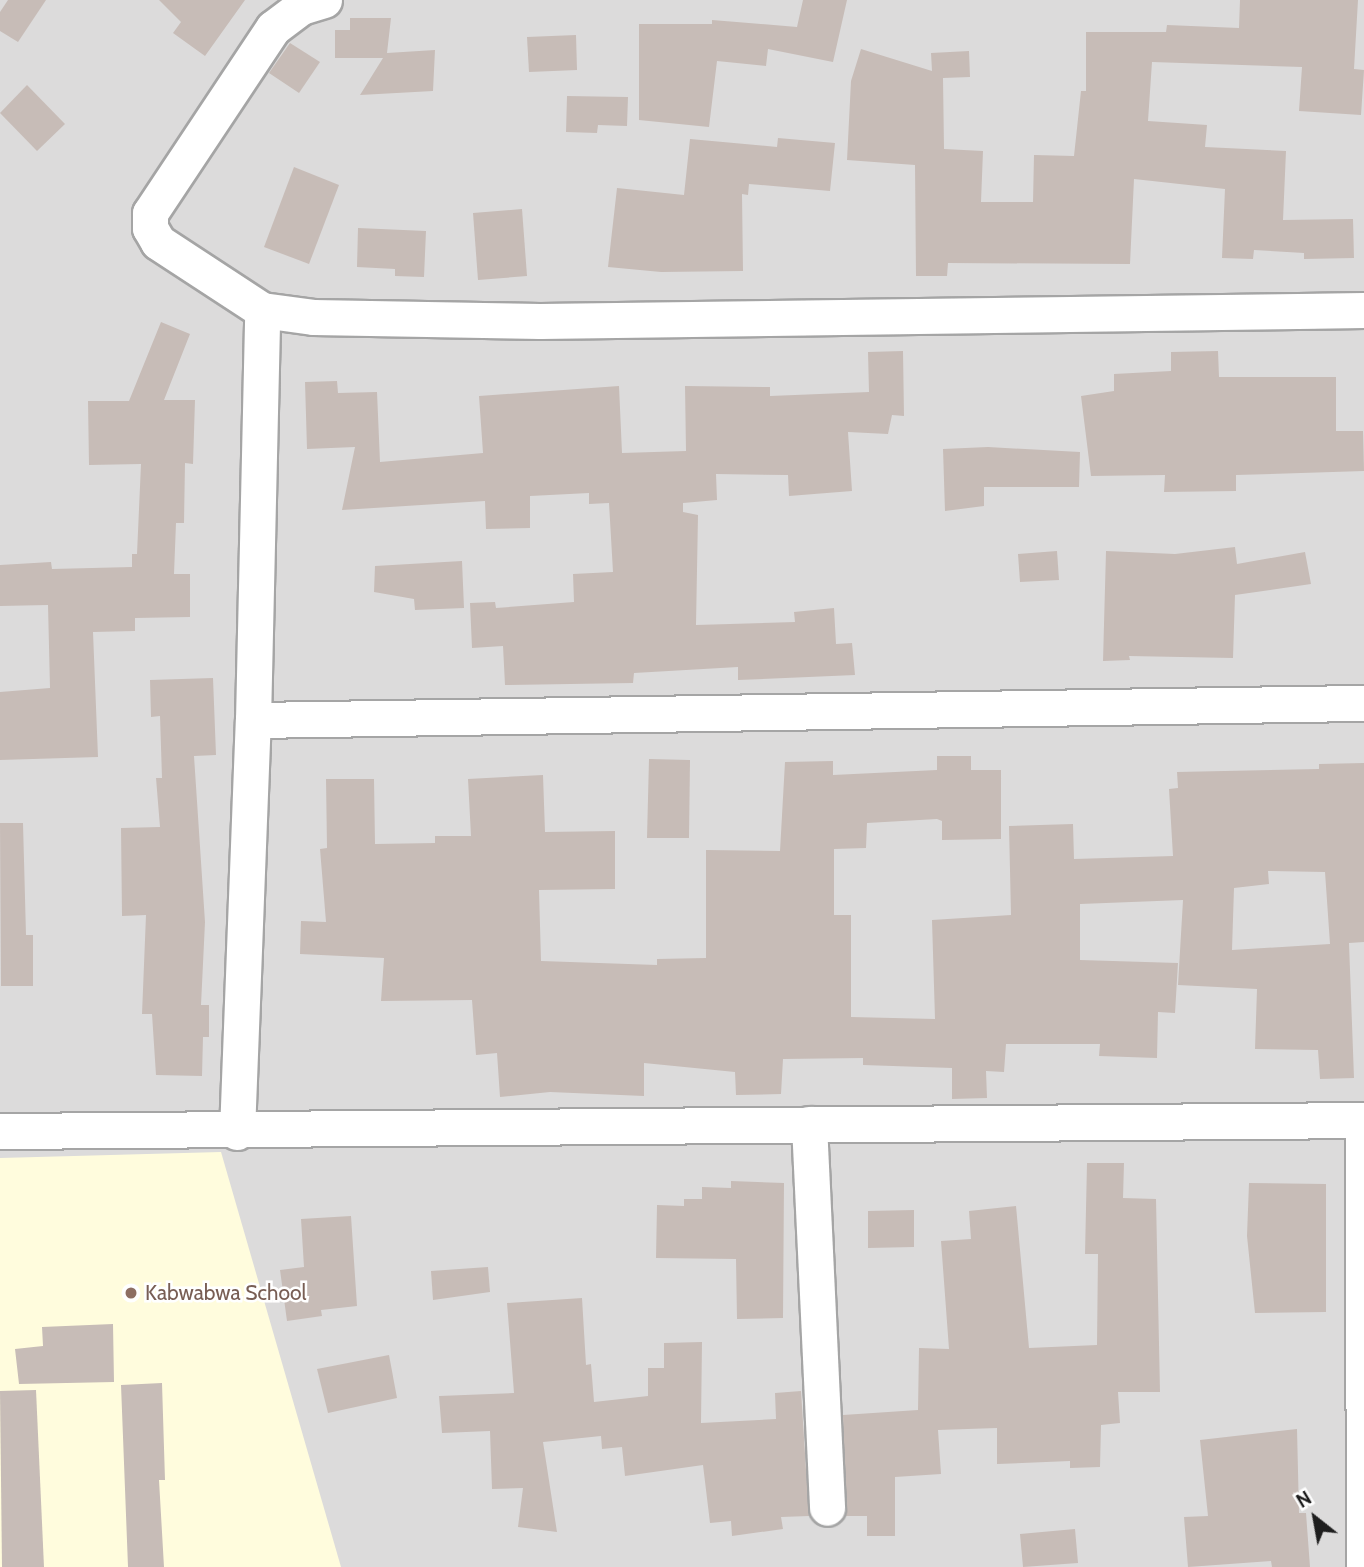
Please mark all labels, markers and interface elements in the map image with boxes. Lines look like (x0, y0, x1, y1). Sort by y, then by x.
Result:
place label: Kabwabwa School (145, 1280, 306, 1306)
marker: Kabwabwa School (123, 1285, 139, 1301)
north arrow (1280, 1483, 1350, 1553)
text: N (1292, 1486, 1316, 1513)

